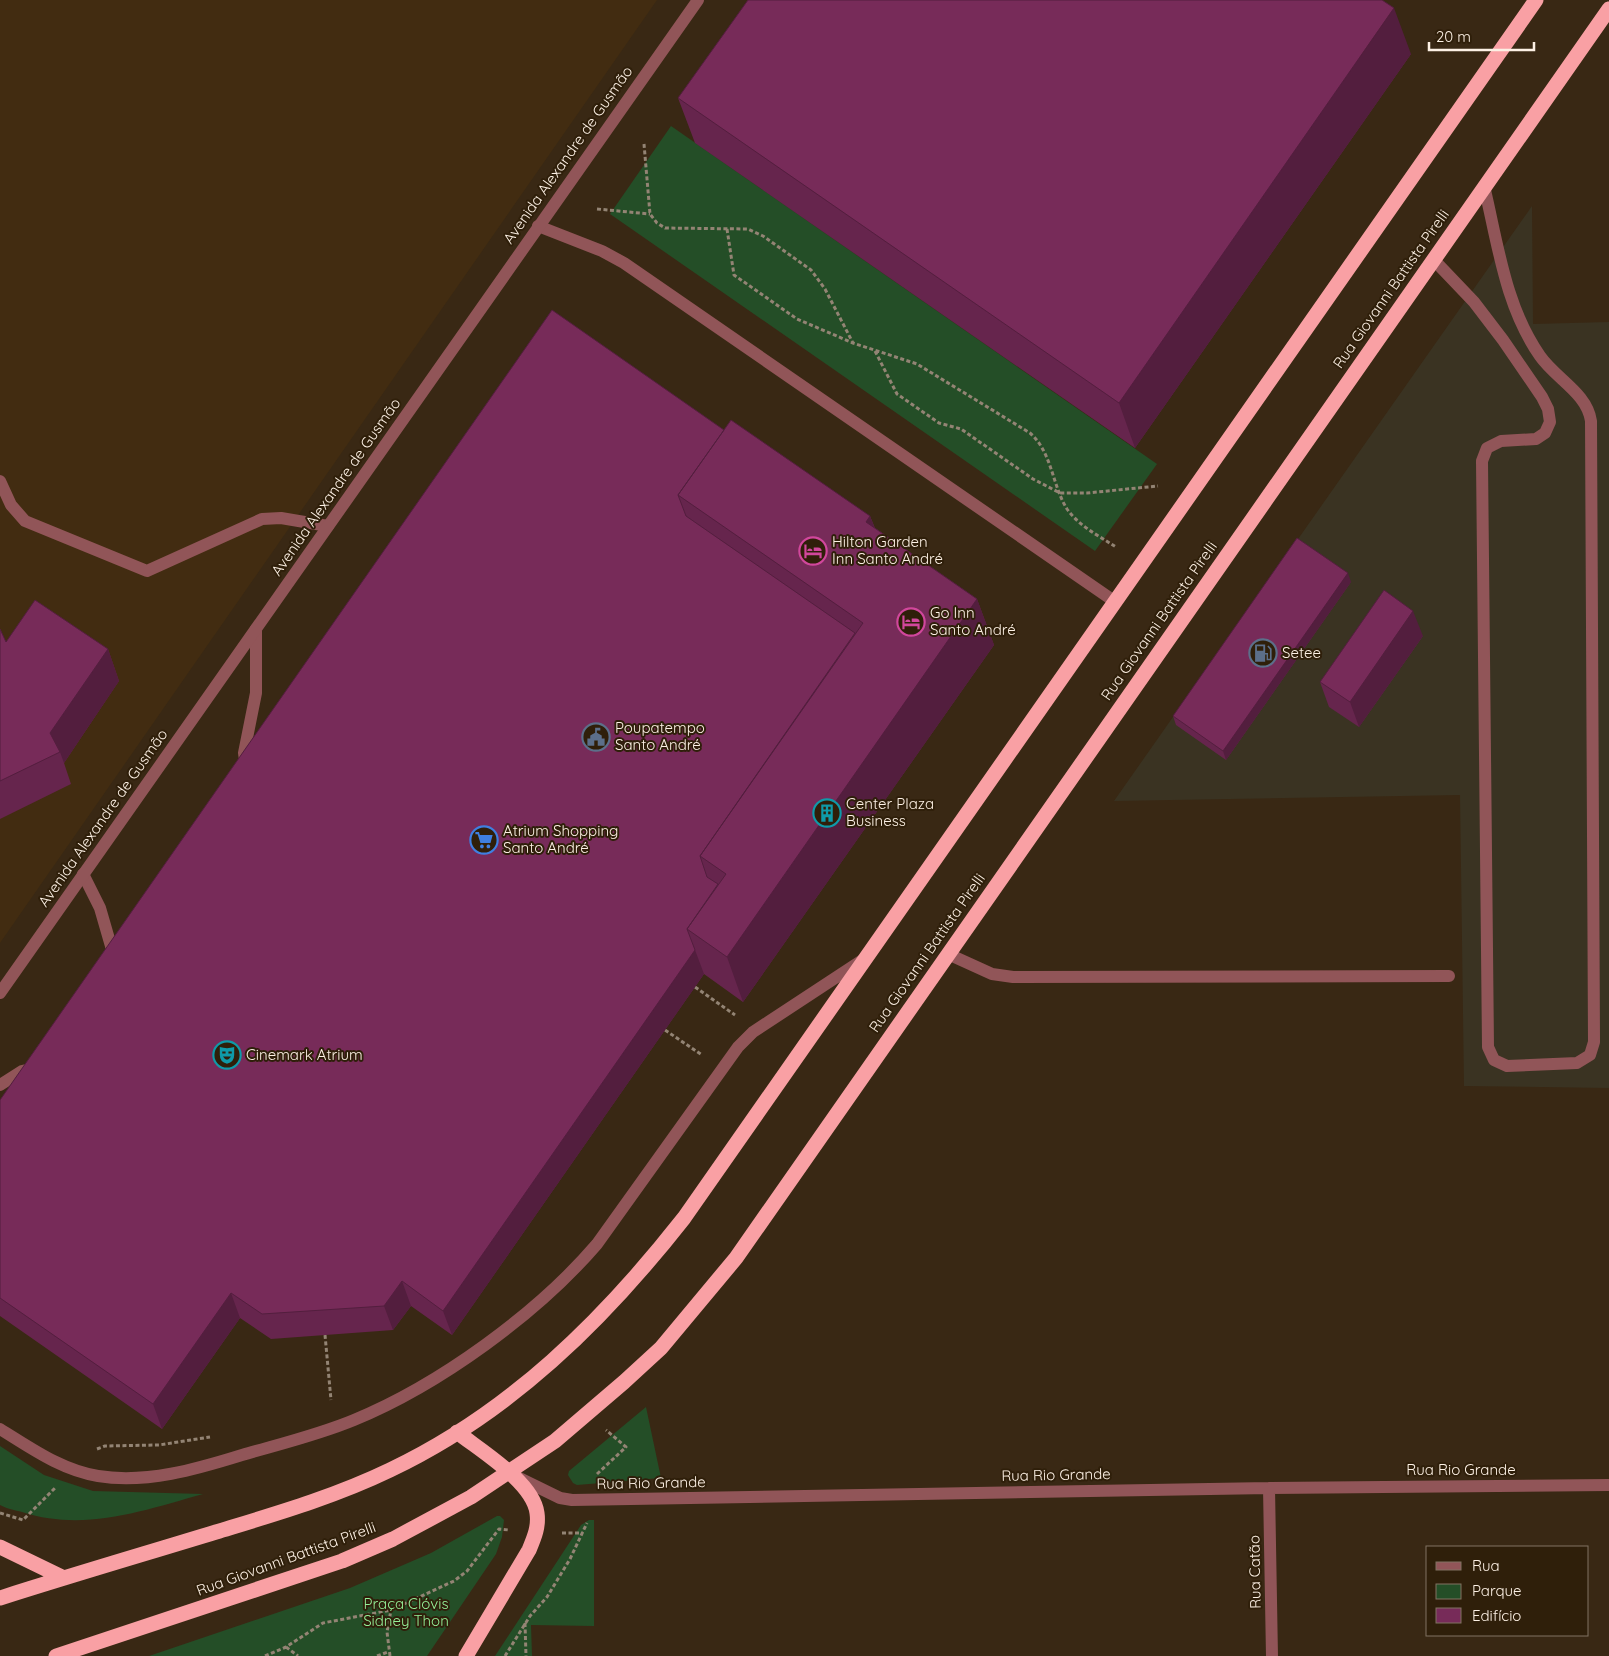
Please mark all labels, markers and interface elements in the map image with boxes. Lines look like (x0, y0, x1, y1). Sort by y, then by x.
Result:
scale bar (1429, 20, 1534, 52)
text: 20 m (1436, 27, 1471, 46)
street label: Avenida Alexandre de Gusmão (499, 62, 636, 247)
street label: Rua Giovanni Battista Pirelli (1328, 206, 1453, 372)
street label: Avenida Alexandre de Gusmão (267, 394, 404, 579)
place label: Hilton Garden Inn Santo André (832, 532, 943, 568)
hotel icon: Hilton Garden Inn Santo André (798, 536, 828, 566)
street label: Rua Giovanni Battista Pirelli (1096, 538, 1221, 704)
place label: Go Inn Santo André (930, 603, 1016, 639)
hotel icon: Go Inn Santo André (896, 607, 926, 637)
fuel station icon: Setee (1248, 638, 1278, 668)
place label: Setee (1282, 643, 1321, 662)
place label: Poupatempo Santo André (615, 718, 705, 754)
public building icon: Poupatempo Santo André (581, 722, 611, 752)
street label: Avenida Alexandre de Gusmão (34, 725, 171, 910)
place label: Center Plaza Business (846, 794, 934, 830)
building icon: Center Plaza Business (812, 798, 842, 828)
place label: Atrium Shopping Santo André (503, 821, 618, 857)
supermarket icon: Atrium Shopping Santo André (469, 825, 499, 855)
street label: Rua Giovanni Battista Pirelli (864, 870, 989, 1036)
theatre icon: Cinemark Atrium (212, 1040, 242, 1070)
place label: Cinemark Atrium (246, 1045, 363, 1064)
street label: Rua Rio Grande (1406, 1460, 1516, 1479)
street label: Rua Rio Grande (1001, 1464, 1111, 1485)
street label: Rua Rio Grande (596, 1472, 706, 1493)
street label: Rua Giovanni Battista Pirelli (193, 1517, 378, 1600)
street label: Rua Catão (1244, 1535, 1265, 1609)
legend (1426, 1546, 1589, 1636)
text: Rua (1472, 1556, 1500, 1575)
text: Parque (1472, 1581, 1522, 1600)
park label: Praça Clóvis Sidney Thon (363, 1594, 449, 1630)
text: Edifício (1472, 1606, 1521, 1625)

